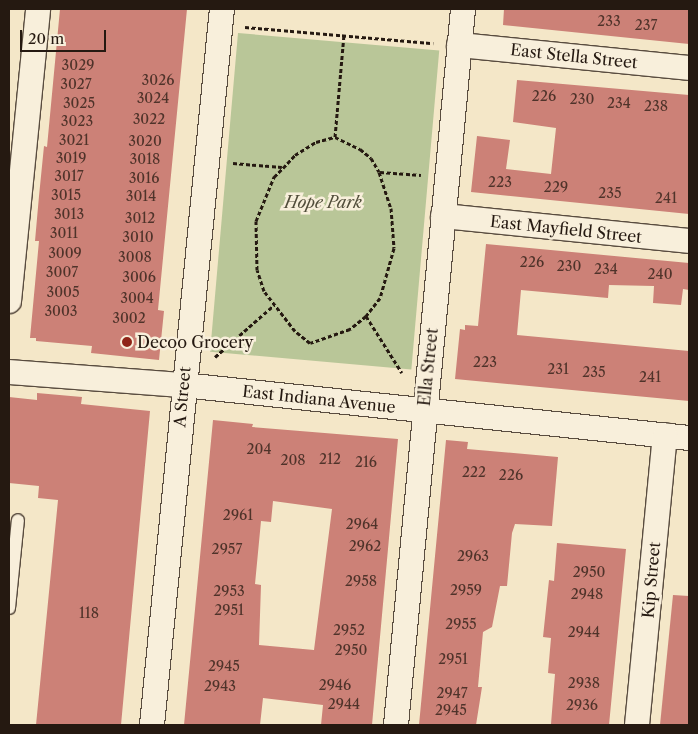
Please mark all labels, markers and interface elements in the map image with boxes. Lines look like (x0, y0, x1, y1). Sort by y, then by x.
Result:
house number: 233 (597, 13, 621, 29)
house number: 237 (635, 17, 657, 33)
scale bar (22, 20, 109, 52)
text: 20 m (28, 29, 64, 48)
street label: East Stella Street (509, 40, 639, 72)
house number: 3029 (62, 57, 94, 73)
house number: 3026 (142, 72, 174, 88)
house number: 3027 (60, 76, 92, 92)
house number: 226 (532, 88, 556, 104)
house number: 3024 (137, 90, 169, 106)
house number: 230 (570, 91, 594, 107)
house number: 3025 (63, 95, 95, 111)
house number: 234 (607, 95, 631, 111)
house number: 238 (644, 98, 668, 114)
house number: 3022 (133, 111, 165, 127)
house number: 3023 (61, 113, 93, 129)
house number: 3021 (59, 132, 89, 148)
house number: 3020 (128, 133, 162, 149)
house number: 3019 (56, 150, 86, 166)
house number: 3018 (130, 151, 160, 167)
house number: 3017 (54, 168, 84, 184)
house number: 3016 (129, 170, 159, 186)
house number: 223 (488, 174, 512, 190)
house number: 229 (544, 179, 568, 195)
house number: 235 (598, 185, 622, 201)
house number: 3015 (51, 187, 81, 203)
house number: 3014 (126, 188, 156, 204)
house number: 241 (655, 190, 677, 206)
park label: Hope Park (284, 192, 362, 212)
house number: 3013 (54, 206, 84, 222)
house number: 3012 (125, 210, 155, 226)
street label: East Mayfield Street (489, 211, 643, 247)
house number: 3011 (50, 225, 78, 241)
house number: 3010 (122, 229, 154, 245)
house number: 3009 (48, 245, 82, 261)
house number: 3008 (118, 249, 152, 265)
house number: 226 (520, 254, 544, 270)
house number: 230 (557, 258, 581, 274)
house number: 234 (594, 261, 618, 277)
house number: 3007 (46, 264, 78, 280)
house number: 240 (647, 266, 673, 282)
house number: 3006 (122, 269, 156, 285)
house number: 3005 (46, 284, 80, 300)
house number: 3004 (120, 290, 154, 306)
house number: 3003 (44, 303, 78, 319)
house number: 3002 (112, 310, 146, 326)
street label: Ella Street (414, 327, 442, 407)
place label: Decoo Grocery (137, 332, 253, 352)
marker: Decoo Grocery (121, 336, 133, 348)
house number: 223 (473, 354, 497, 370)
house number: 231 (547, 361, 569, 377)
house number: 235 (582, 364, 606, 380)
street label: A Street (170, 366, 194, 428)
house number: 241 (639, 369, 661, 385)
street label: East Indiana Avenue (241, 381, 397, 417)
house number: 204 (246, 441, 272, 457)
house number: 212 (319, 451, 341, 467)
house number: 208 (280, 452, 306, 468)
house number: 216 (355, 454, 377, 470)
house number: 222 (462, 464, 486, 480)
house number: 226 (499, 467, 523, 483)
house number: 2961 (223, 507, 253, 523)
house number: 2964 (346, 516, 378, 532)
house number: 2962 (349, 538, 381, 554)
house number: 2957 (212, 541, 242, 557)
street label: Kip Street (638, 541, 664, 619)
house number: 2963 (457, 548, 489, 564)
house number: 2950 (573, 564, 605, 580)
house number: 2958 (345, 573, 377, 589)
house number: 2959 (450, 582, 482, 598)
house number: 2953 (213, 583, 245, 599)
house number: 2948 (571, 586, 603, 602)
house number: 2951 (214, 602, 244, 618)
house number: 118 (79, 605, 99, 621)
house number: 2955 (445, 616, 477, 632)
house number: 2952 (333, 622, 365, 638)
house number: 2944 (568, 624, 600, 640)
house number: 2950 (335, 642, 367, 658)
house number: 2951 (438, 651, 468, 667)
house number: 2945 (208, 658, 240, 674)
house number: 2938 (568, 675, 600, 691)
house number: 2946 (319, 677, 351, 693)
house number: 2943 (204, 678, 236, 694)
house number: 2947 (436, 685, 468, 701)
house number: 2944 (328, 696, 360, 712)
house number: 2936 (566, 697, 598, 713)
house number: 2945 (435, 702, 467, 718)

